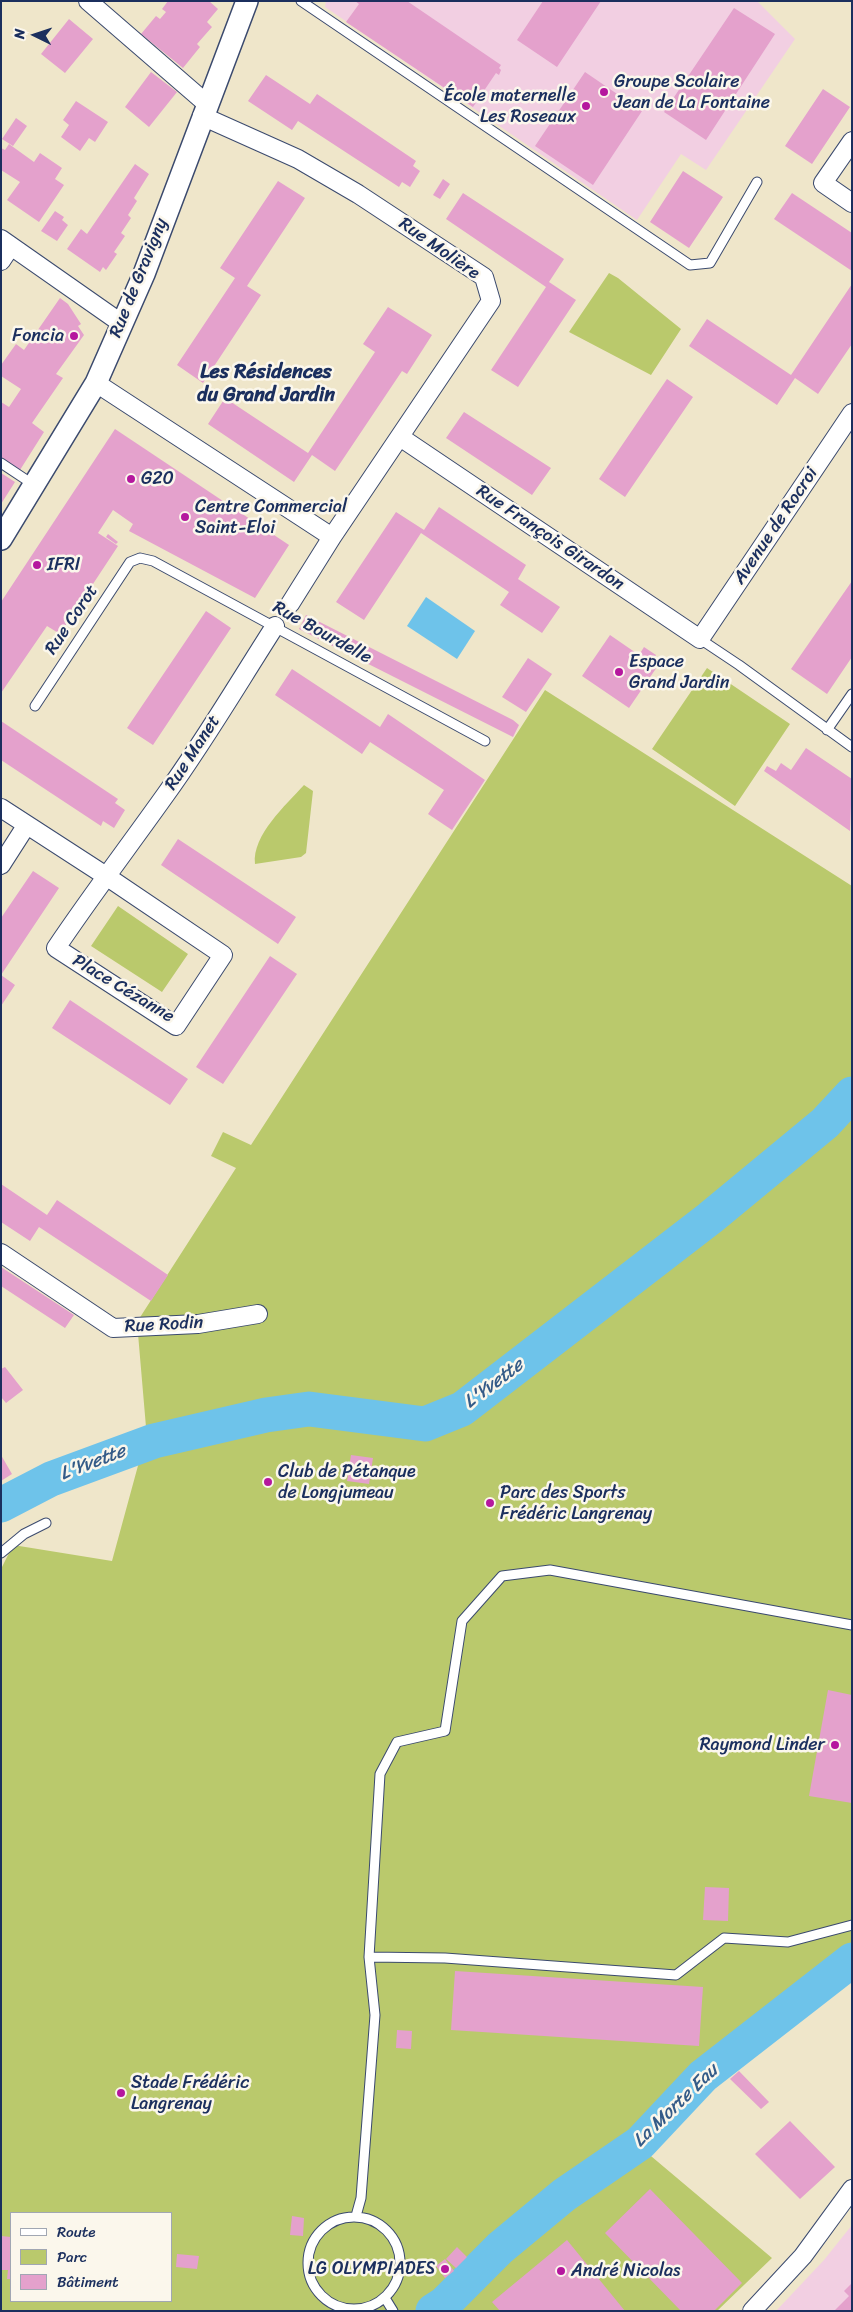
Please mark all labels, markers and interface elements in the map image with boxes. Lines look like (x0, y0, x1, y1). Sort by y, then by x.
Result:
north arrow (10, 10, 60, 60)
text: N (7, 28, 32, 40)
place label: Groupe Scolaire Jean de La Fontaine (614, 71, 770, 114)
place label: École maternelle Les Roseaux (444, 85, 576, 128)
marker: Groupe Scolaire Jean de La Fontaine (598, 86, 610, 98)
marker: École maternelle Les Roseaux (580, 100, 592, 112)
street label: Rue Molière (394, 213, 484, 285)
street label: Rue de Gravigny (105, 215, 173, 341)
place label: Foncia (12, 325, 64, 347)
marker: Foncia (68, 330, 80, 342)
district label: Les Résidences du Grand Jardin (197, 361, 335, 408)
street label: Avenue de Rocroi (729, 464, 823, 588)
place label: G20 (141, 468, 174, 490)
marker: G20 (125, 473, 137, 485)
street label: Rue François Girardon (472, 480, 628, 596)
place label: Centre Commercial Saint-Eloi (195, 496, 347, 538)
marker: Centre Commercial Saint-Eloi (179, 511, 191, 523)
place label: IFRI (47, 554, 80, 576)
marker: IFRI (31, 559, 43, 571)
street label: Rue Corot (41, 581, 103, 659)
street label: Rue Bourdelle (269, 597, 375, 669)
place label: Espace Grand Jardin (629, 651, 730, 694)
marker: Espace Grand Jardin (613, 666, 625, 678)
street label: Rue Manet (161, 711, 225, 795)
street label: Place Cézanne (68, 950, 178, 1028)
street label: Rue Rodin (124, 1312, 204, 1338)
water label: L'Yvette (460, 1354, 528, 1414)
water label: L'Yvette (57, 1440, 129, 1486)
place label: Club de Pétanque de Longjumeau (278, 1461, 416, 1504)
marker: Club de Pétanque de Longjumeau (262, 1476, 274, 1488)
place label: Parc des Sports Frédéric Langrenay (500, 1482, 652, 1525)
marker: Parc des Sports Frédéric Langrenay (484, 1497, 496, 1509)
place label: Raymond Linder (700, 1734, 825, 1756)
marker: Raymond Linder (829, 1739, 841, 1751)
water label: La Morte Eau (629, 2060, 723, 2152)
place label: Stade Frédéric Langrenay (131, 2072, 249, 2114)
marker: Stade Frédéric Langrenay (115, 2087, 127, 2099)
legend (10, 2212, 172, 2302)
text: Route (57, 2219, 96, 2245)
text: Parc (57, 2244, 87, 2270)
place label: LG OLYMPIADES (308, 2258, 435, 2280)
place label: André Nicolas (571, 2260, 680, 2282)
marker: LG OLYMPIADES (439, 2263, 451, 2275)
marker: André Nicolas (555, 2265, 567, 2277)
text: Bâtiment (57, 2269, 119, 2295)

